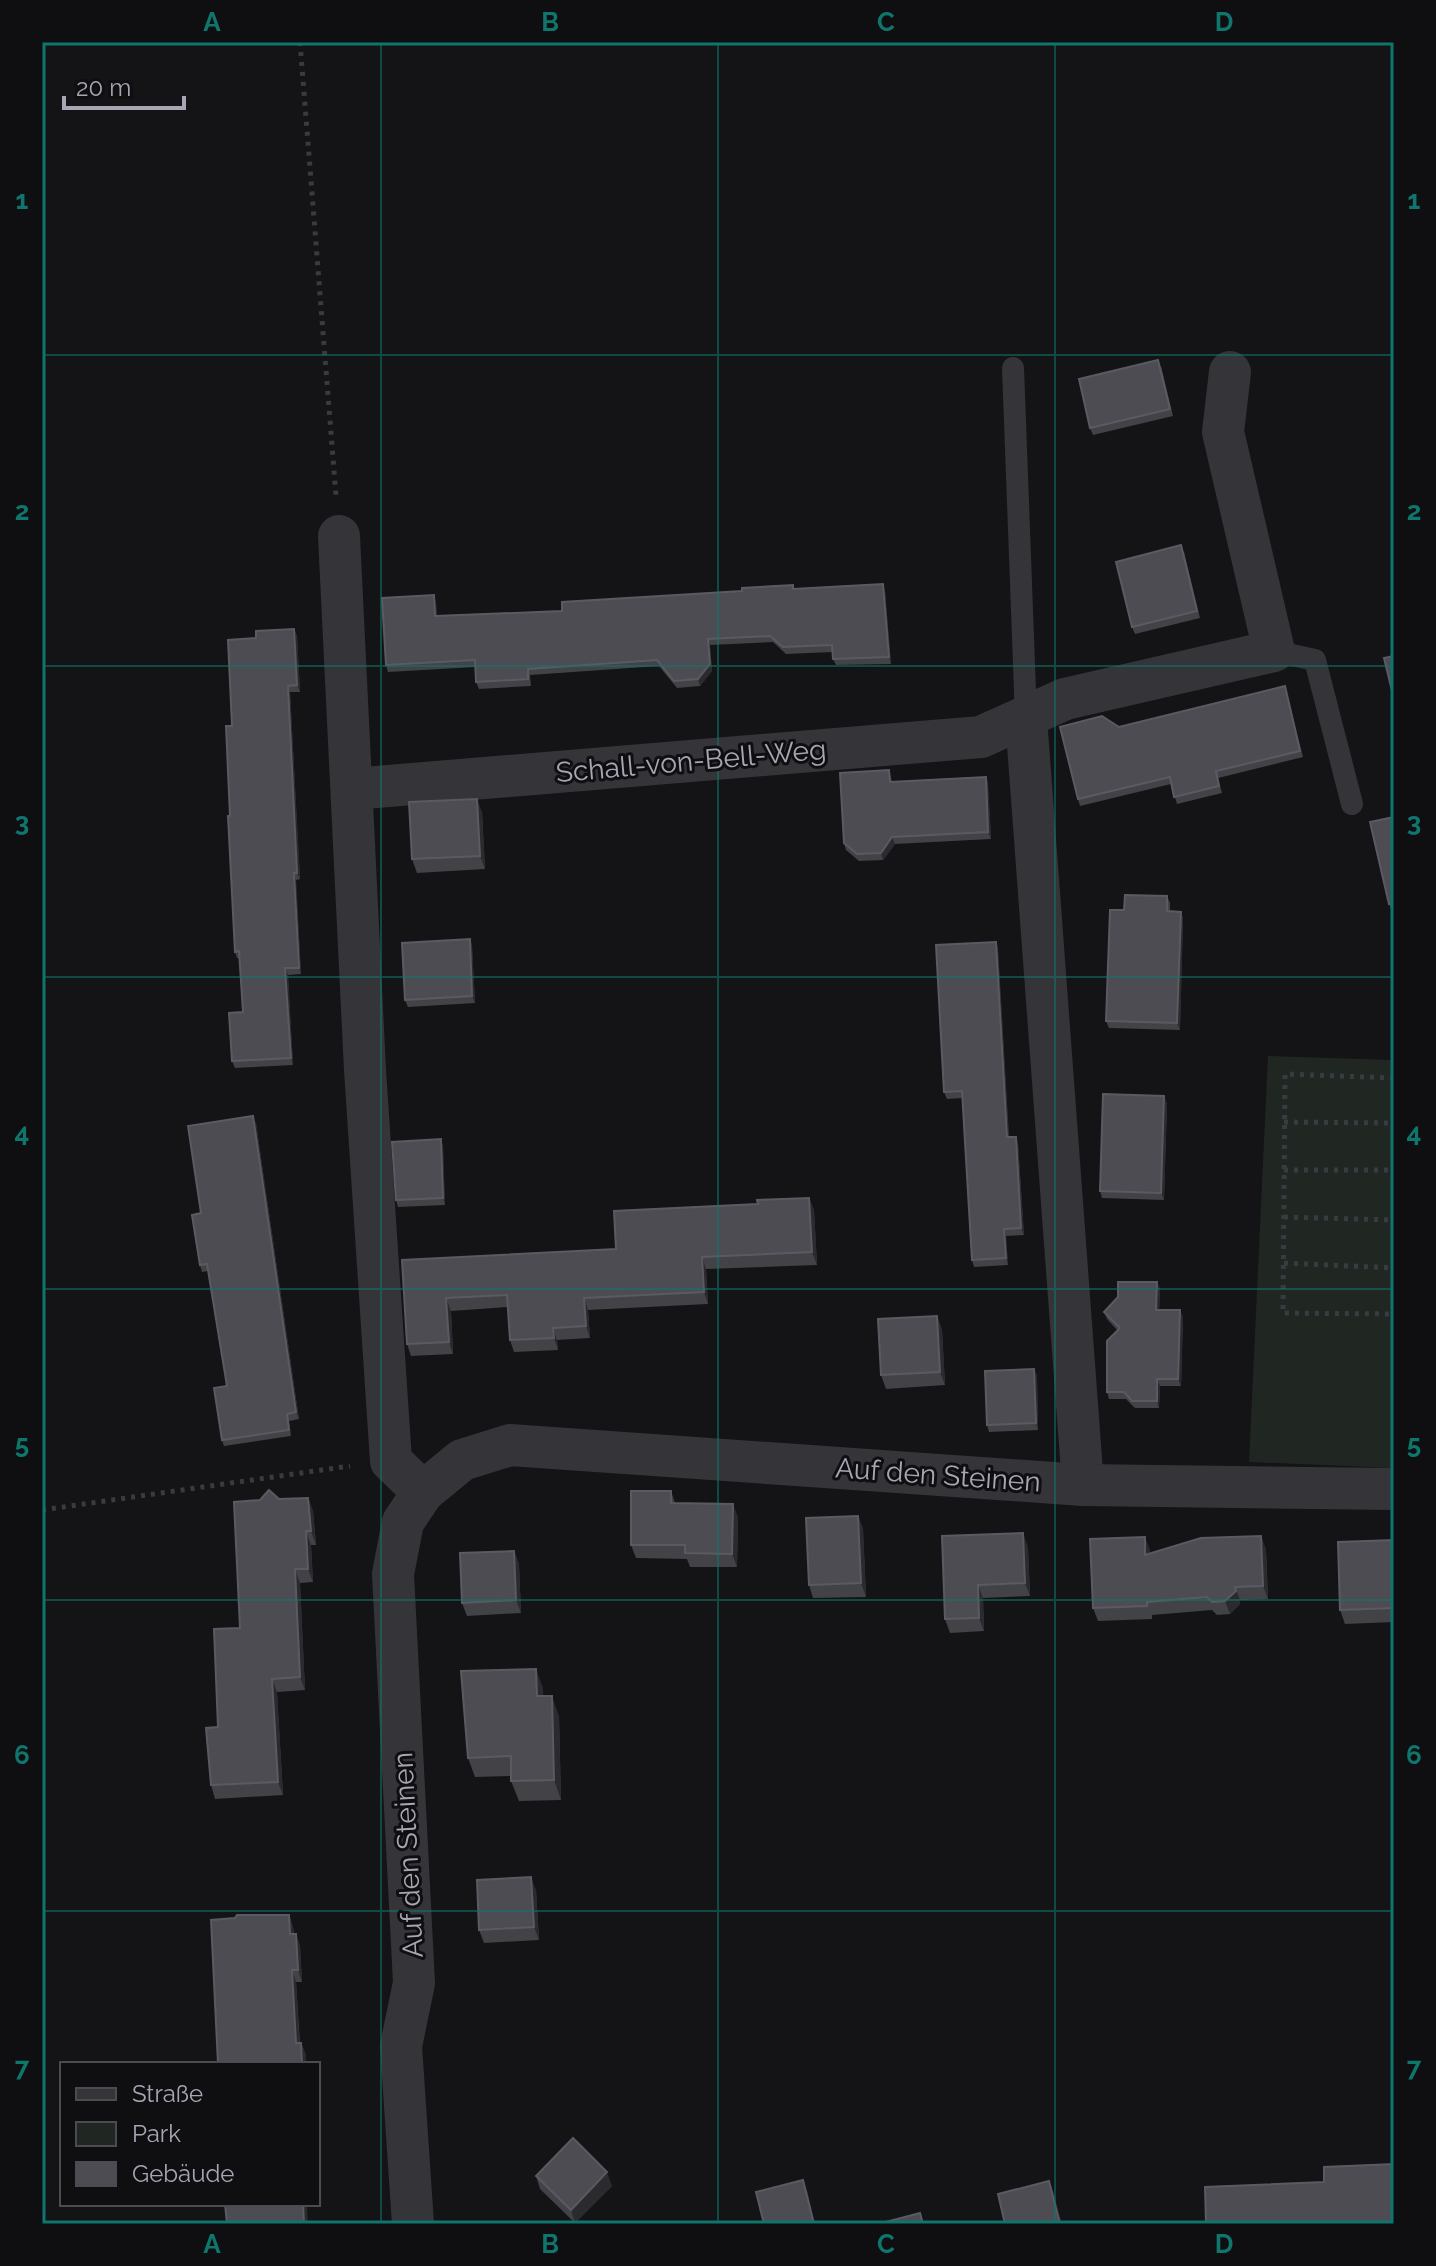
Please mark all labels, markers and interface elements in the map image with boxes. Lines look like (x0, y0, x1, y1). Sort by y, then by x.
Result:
text: A (203, 7, 221, 37)
text: B (541, 7, 559, 37)
text: C (877, 7, 895, 37)
text: D (1215, 7, 1233, 37)
scale bar (64, 60, 184, 110)
text: 20 m (76, 73, 131, 102)
text: 1 (16, 185, 29, 215)
text: 1 (1408, 185, 1421, 215)
text: 2 (15, 496, 29, 526)
text: 2 (1407, 496, 1421, 526)
street label: Schall-von-Bell-Weg (555, 733, 827, 789)
text: 3 (15, 807, 29, 837)
text: 3 (1407, 807, 1421, 837)
text: 4 (15, 1118, 29, 1148)
text: 4 (1407, 1118, 1421, 1148)
text: 5 (15, 1429, 29, 1459)
text: 5 (1407, 1429, 1421, 1459)
street label: Auf den Steinen (834, 1451, 1042, 1499)
text: 6 (14, 1740, 30, 1770)
text: 6 (1406, 1740, 1422, 1770)
street label: Auf den Steinen (386, 1751, 430, 1959)
text: 7 (15, 2052, 30, 2082)
text: 7 (1407, 2052, 1422, 2082)
legend (60, 2062, 320, 2206)
text: Straße (132, 2079, 203, 2108)
text: Park (132, 2119, 181, 2148)
text: Gebäude (132, 2159, 234, 2188)
text: A (203, 2229, 221, 2259)
text: B (541, 2229, 559, 2259)
text: C (877, 2229, 895, 2259)
text: D (1215, 2229, 1233, 2259)

